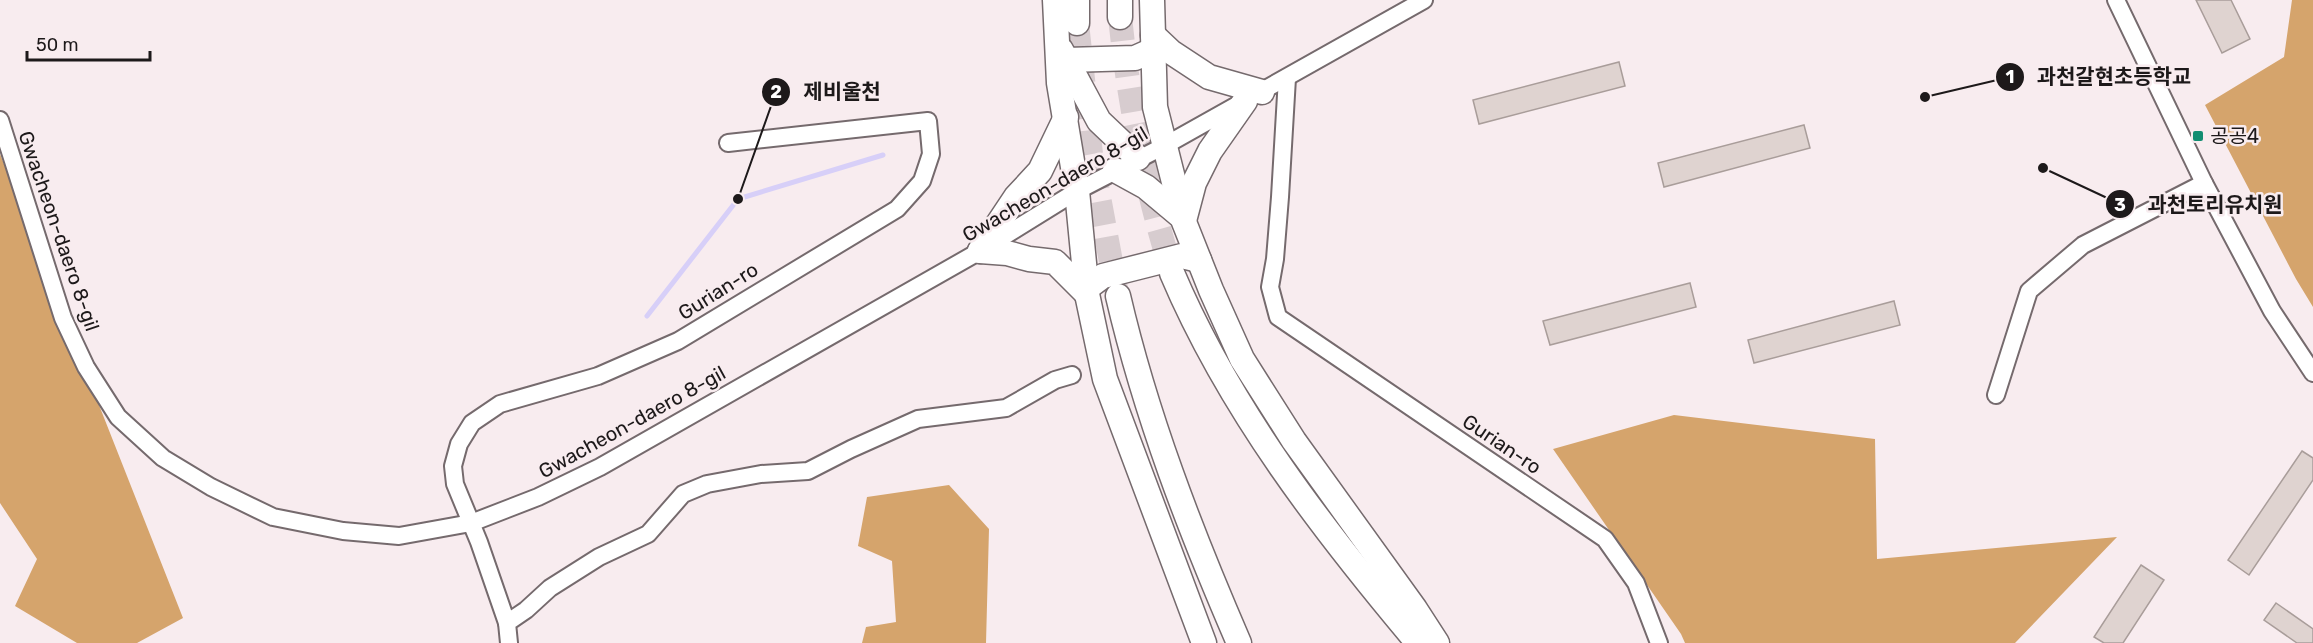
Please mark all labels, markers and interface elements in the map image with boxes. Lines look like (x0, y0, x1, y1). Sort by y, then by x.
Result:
scale bar (27, 24, 150, 62)
text: 50 m (36, 34, 79, 56)
callout: 과천갈현초등학교 (1995, 57, 2203, 96)
text: 과천갈현초등학교 (2037, 64, 2191, 89)
text: 1 (2006, 66, 2014, 88)
callout: 제비울천 (761, 72, 893, 111)
text: 제비울천 (803, 79, 881, 104)
text: 2 (770, 81, 782, 103)
street label: Gwacheon-daero 8-gil (958, 121, 1152, 247)
place label: 공공4 (2210, 124, 2259, 148)
street label: Gwacheon-daero 8-gil (13, 128, 105, 334)
marker: 공공4 (2191, 129, 2205, 143)
callout: 과천토리유치원 (2105, 185, 2294, 224)
text: 과천토리유치원 (2147, 192, 2283, 217)
text: 3 (2114, 194, 2126, 216)
street label: Gurian-ro (674, 257, 762, 325)
street label: Gwacheon-daero 8-gil (534, 361, 730, 483)
street label: Gurian-ro (1458, 409, 1546, 479)

